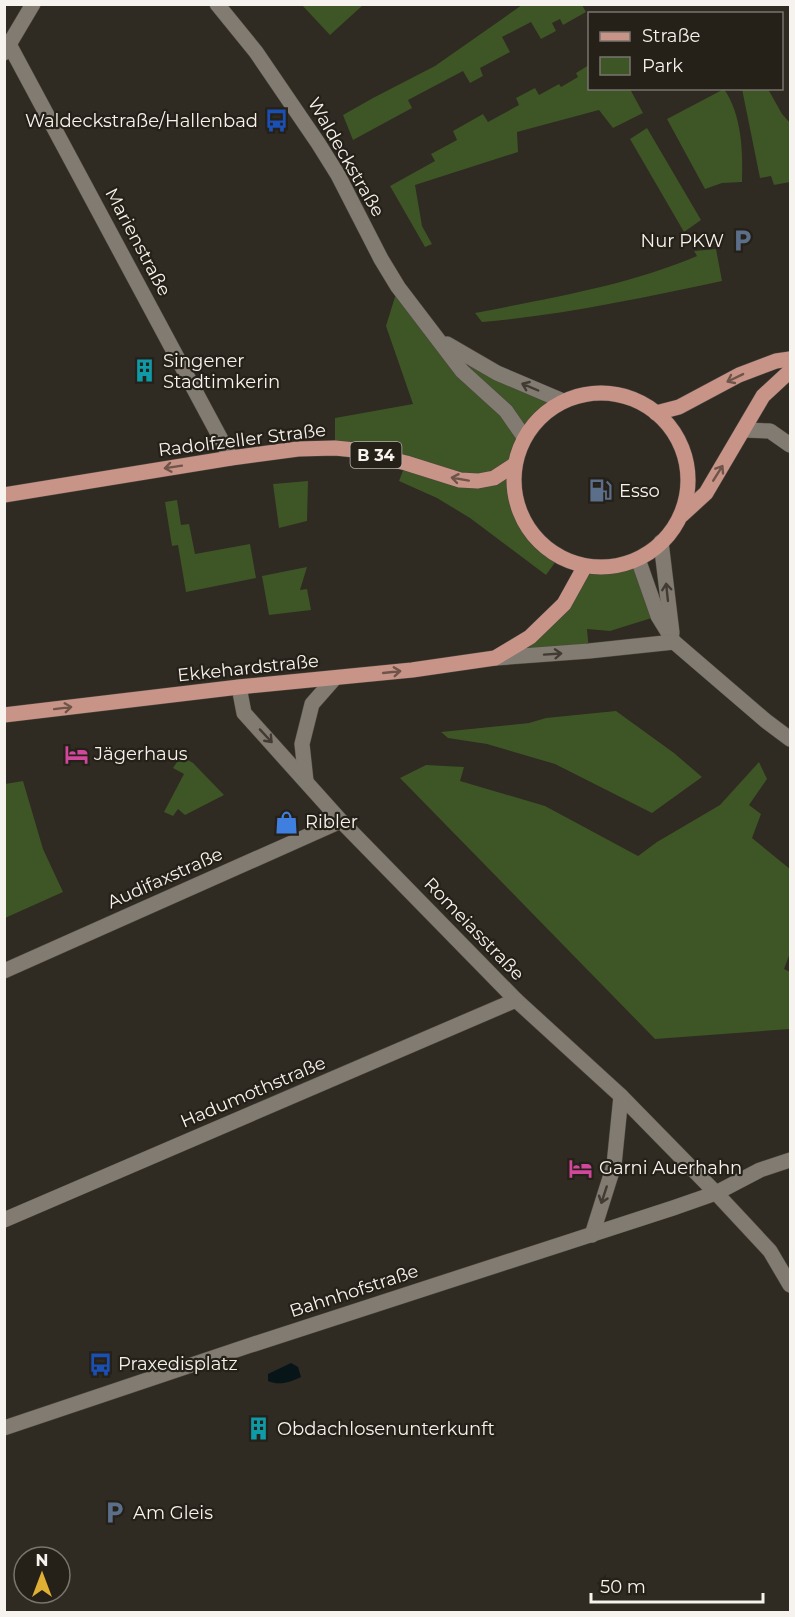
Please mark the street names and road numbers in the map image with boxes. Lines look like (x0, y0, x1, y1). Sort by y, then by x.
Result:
street label: Waldeckstraße (303, 93, 389, 221)
street label: Marienstraße (100, 184, 176, 300)
street label: Radolfzeller Straße (157, 419, 327, 461)
road number: B 34 (350, 442, 401, 468)
street label: Ekkehardstraße (176, 650, 320, 686)
street label: Audifaxstraße (104, 843, 226, 913)
street label: Romeiasstraße (419, 873, 529, 985)
street label: Hadumothstraße (177, 1051, 329, 1133)
street label: Bahnhofstraße (287, 1260, 421, 1322)

